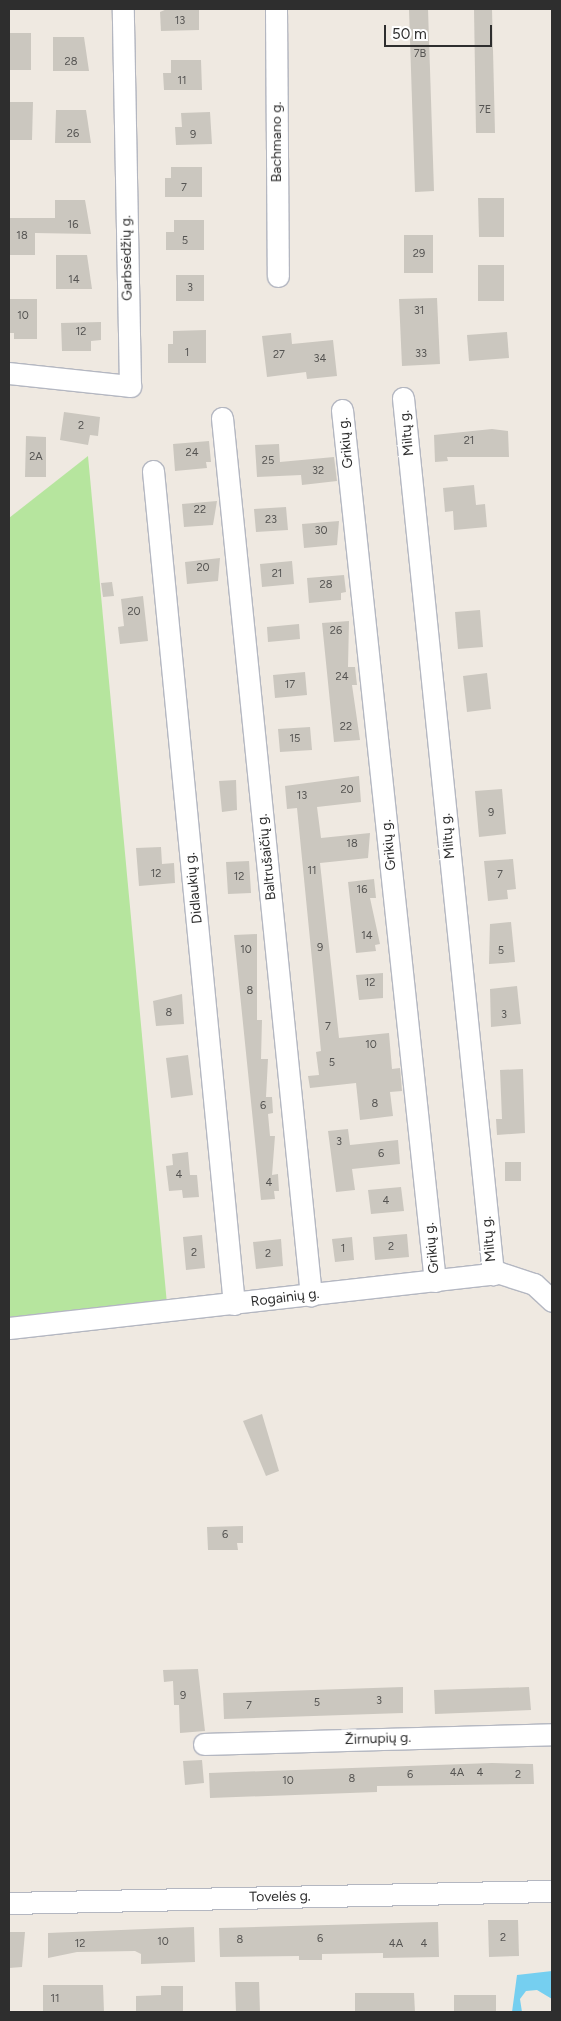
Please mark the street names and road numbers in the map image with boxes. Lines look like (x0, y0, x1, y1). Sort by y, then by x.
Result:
street label: Bachmano g. (269, 102, 285, 182)
street label: Garbsėdžių g. (118, 215, 136, 301)
street label: Miltų g. (396, 409, 418, 457)
street label: Grikių g. (335, 417, 357, 469)
street label: Miltų g. (437, 812, 459, 860)
street label: Baltrušaičių g. (254, 813, 280, 901)
street label: Grikių g. (378, 819, 400, 871)
street label: Didlaukių g. (182, 852, 206, 924)
street label: Miltų g. (478, 1215, 500, 1263)
street label: Grikių g. (421, 1222, 443, 1274)
street label: Rogainių g. (250, 1285, 320, 1311)
street label: Žirnupių g. (344, 1729, 412, 1749)
street label: Tovelės g. (249, 1888, 311, 1906)

